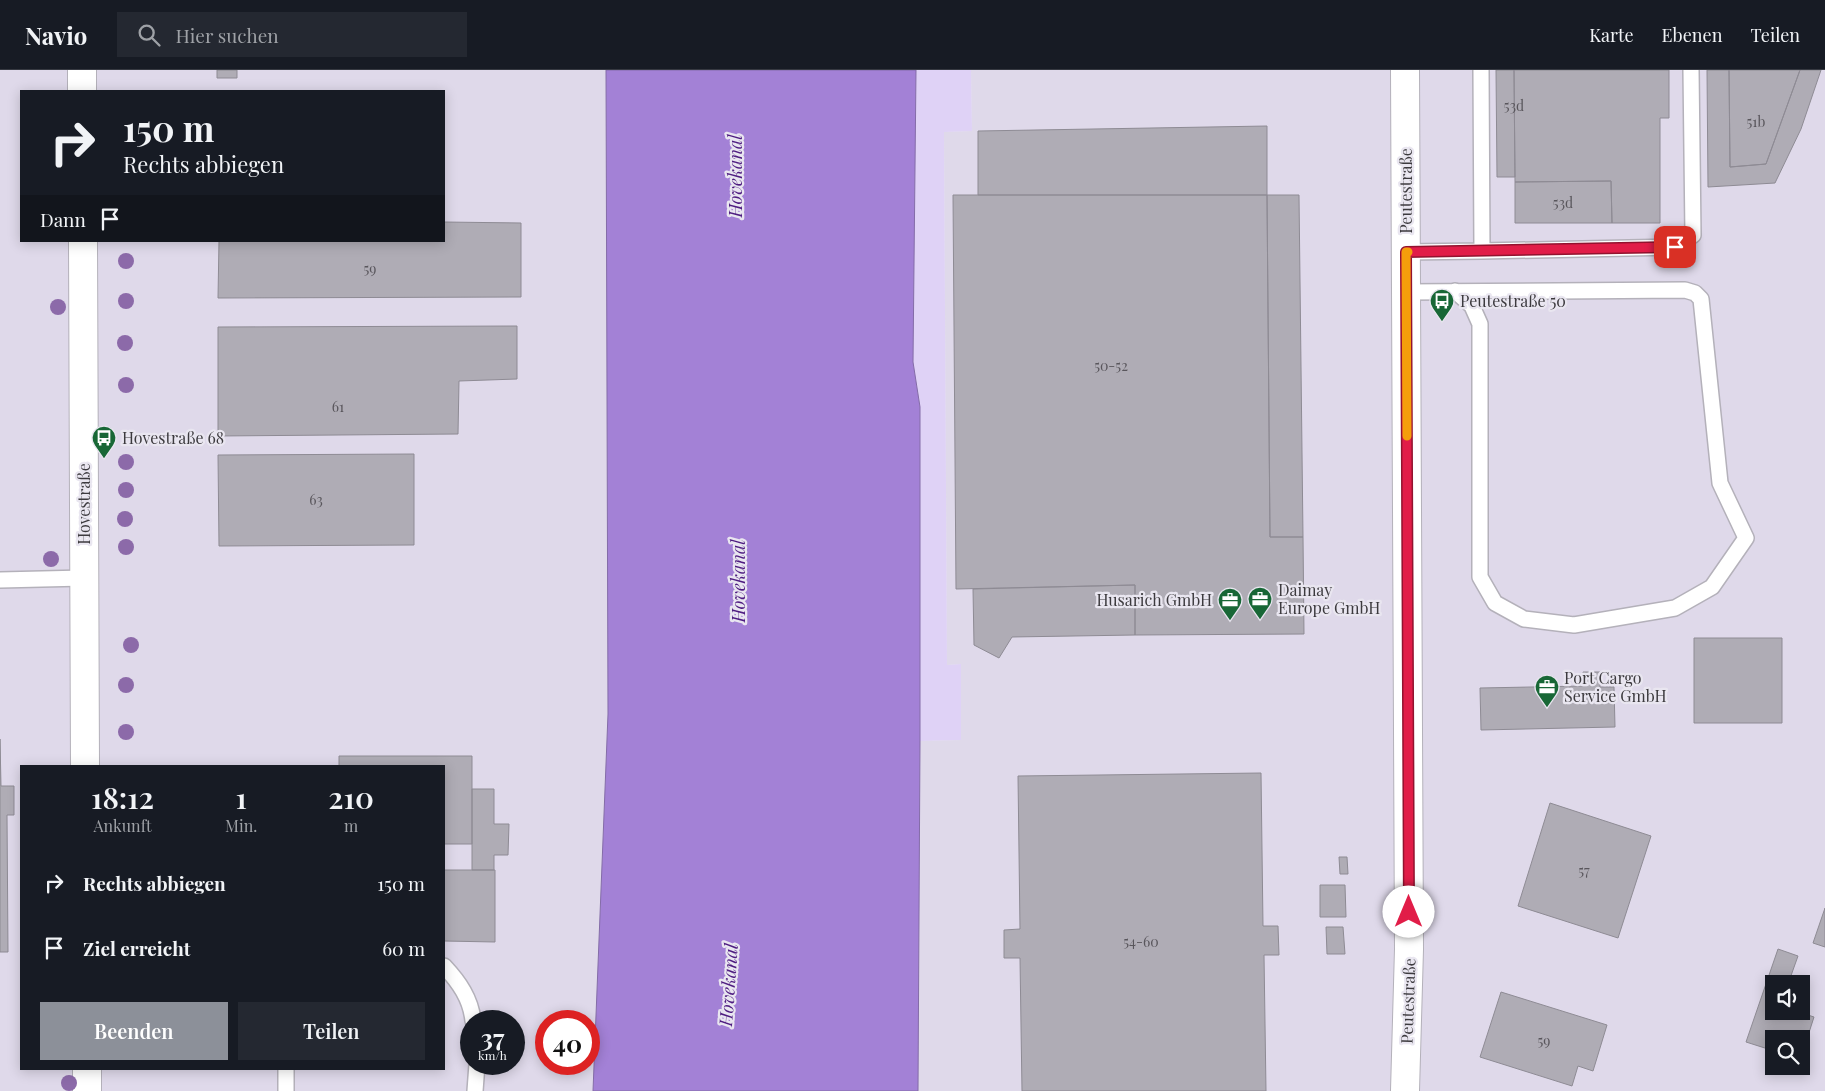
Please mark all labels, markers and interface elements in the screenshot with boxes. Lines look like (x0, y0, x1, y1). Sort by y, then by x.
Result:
search box (117, 12, 467, 57)
text: Navio (25, 19, 87, 51)
icon: search (135, 21, 163, 49)
text: Hier suchen (175, 22, 279, 48)
text: Karte (1589, 23, 1634, 47)
text: Ebenen (1662, 23, 1722, 47)
text: Teilen (1750, 23, 1800, 47)
house number: 53d (1504, 96, 1524, 115)
text: 150 m (123, 104, 214, 151)
icon: right (40, 110, 105, 175)
house number: 51b (1747, 112, 1766, 131)
water label: Hovekanal (723, 134, 747, 218)
street label: Peutestraße (1395, 148, 1416, 234)
text: Rechts abbiegen (123, 149, 284, 179)
house number: 53d (1553, 193, 1573, 212)
icon: arrive (96, 205, 124, 233)
text: Dann (40, 206, 86, 232)
pin (1654, 226, 1696, 268)
icon: arrive (1661, 233, 1689, 261)
house number: 59 (364, 259, 376, 278)
bus stop icon: Peutestraße 50 (1429, 288, 1455, 322)
place label: Peutestraße 50 (1460, 290, 1566, 311)
house number: 50-52 (1094, 356, 1128, 375)
house number: 61 (332, 397, 344, 416)
bus stop icon: Hovestraße 68 (91, 425, 117, 459)
place label: Hovestraße 68 (122, 427, 224, 448)
street label: Hovestraße (73, 463, 94, 545)
house number: 63 (309, 490, 323, 509)
water label: Hovekanal (726, 539, 750, 623)
place label: Daimay Europe GmbH (1278, 579, 1380, 618)
office icon: Daimay Europe GmbH (1247, 586, 1273, 620)
office icon: Husarich GmbH (1217, 587, 1243, 621)
place label: Husarich GmbH (1096, 589, 1212, 610)
place label: Port Cargo Service GmbH (1564, 667, 1667, 706)
office icon: Port Cargo Service GmbH (1534, 674, 1560, 708)
text: 18:12 (91, 777, 154, 817)
text: 1 (235, 777, 247, 817)
text: 210 (328, 777, 374, 817)
text: Ankunft (93, 815, 152, 836)
text: Min. (225, 815, 257, 836)
text: m (344, 815, 358, 836)
house number: 57 (1578, 861, 1590, 880)
icon: right (40, 869, 68, 897)
text: Rechts abbiegen (83, 870, 226, 896)
text: 150 m (377, 870, 425, 896)
position arrow (1382, 885, 1434, 937)
house number: 54-60 (1123, 932, 1159, 951)
icon: arrive (40, 934, 68, 962)
text: Ziel erreicht (83, 935, 191, 961)
text: 60 m (382, 935, 425, 961)
water label: Hovekanal (713, 942, 743, 1028)
street label: Peutestraße (1396, 958, 1419, 1044)
map controls (1765, 975, 1810, 1075)
button: sound (1765, 975, 1810, 1020)
button: Beenden (40, 1002, 228, 1060)
button: Teilen (238, 1002, 425, 1060)
speed limit sign: 40 (535, 1010, 600, 1075)
text: 37 (481, 1020, 504, 1053)
button: search (1765, 1030, 1810, 1075)
house number: 59 (1538, 1031, 1550, 1050)
text: km/h (478, 1047, 507, 1063)

